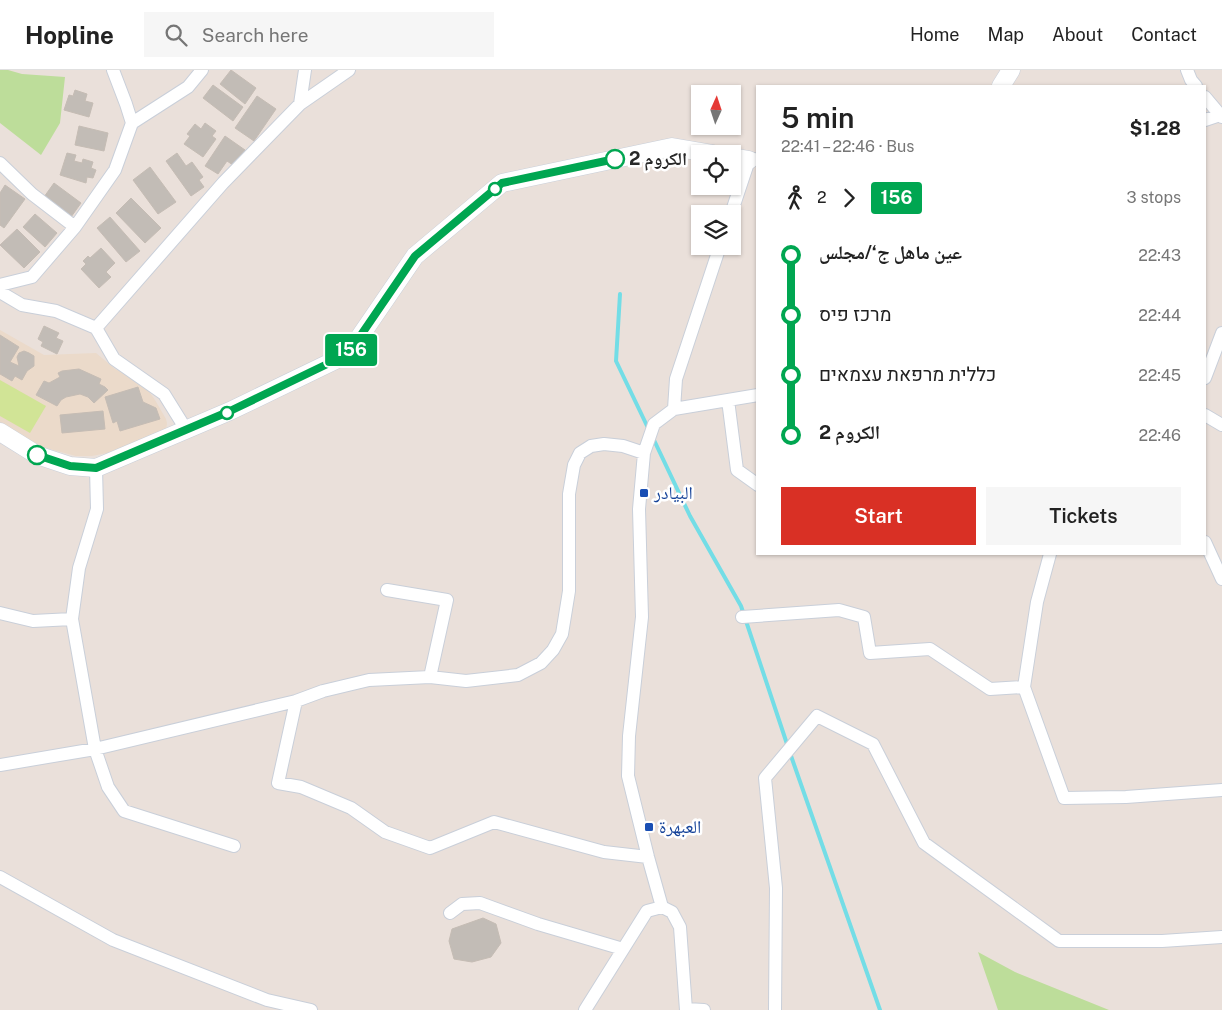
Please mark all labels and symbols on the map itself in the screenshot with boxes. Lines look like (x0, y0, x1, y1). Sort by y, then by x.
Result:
north arrow (691, 85, 741, 135)
place label: الكروم 2 (629, 148, 687, 171)
marker: الكروم 2 (605, 149, 625, 169)
unlabelled marker (488, 182, 502, 196)
line badge: 156 (322, 334, 380, 366)
unlabelled marker (220, 406, 234, 420)
unlabelled marker (27, 445, 47, 465)
place label: البيادر (653, 482, 693, 504)
marker: البيادر (638, 487, 650, 499)
place label: العبهرة (659, 816, 701, 838)
marker: العبهرة (643, 821, 655, 833)

